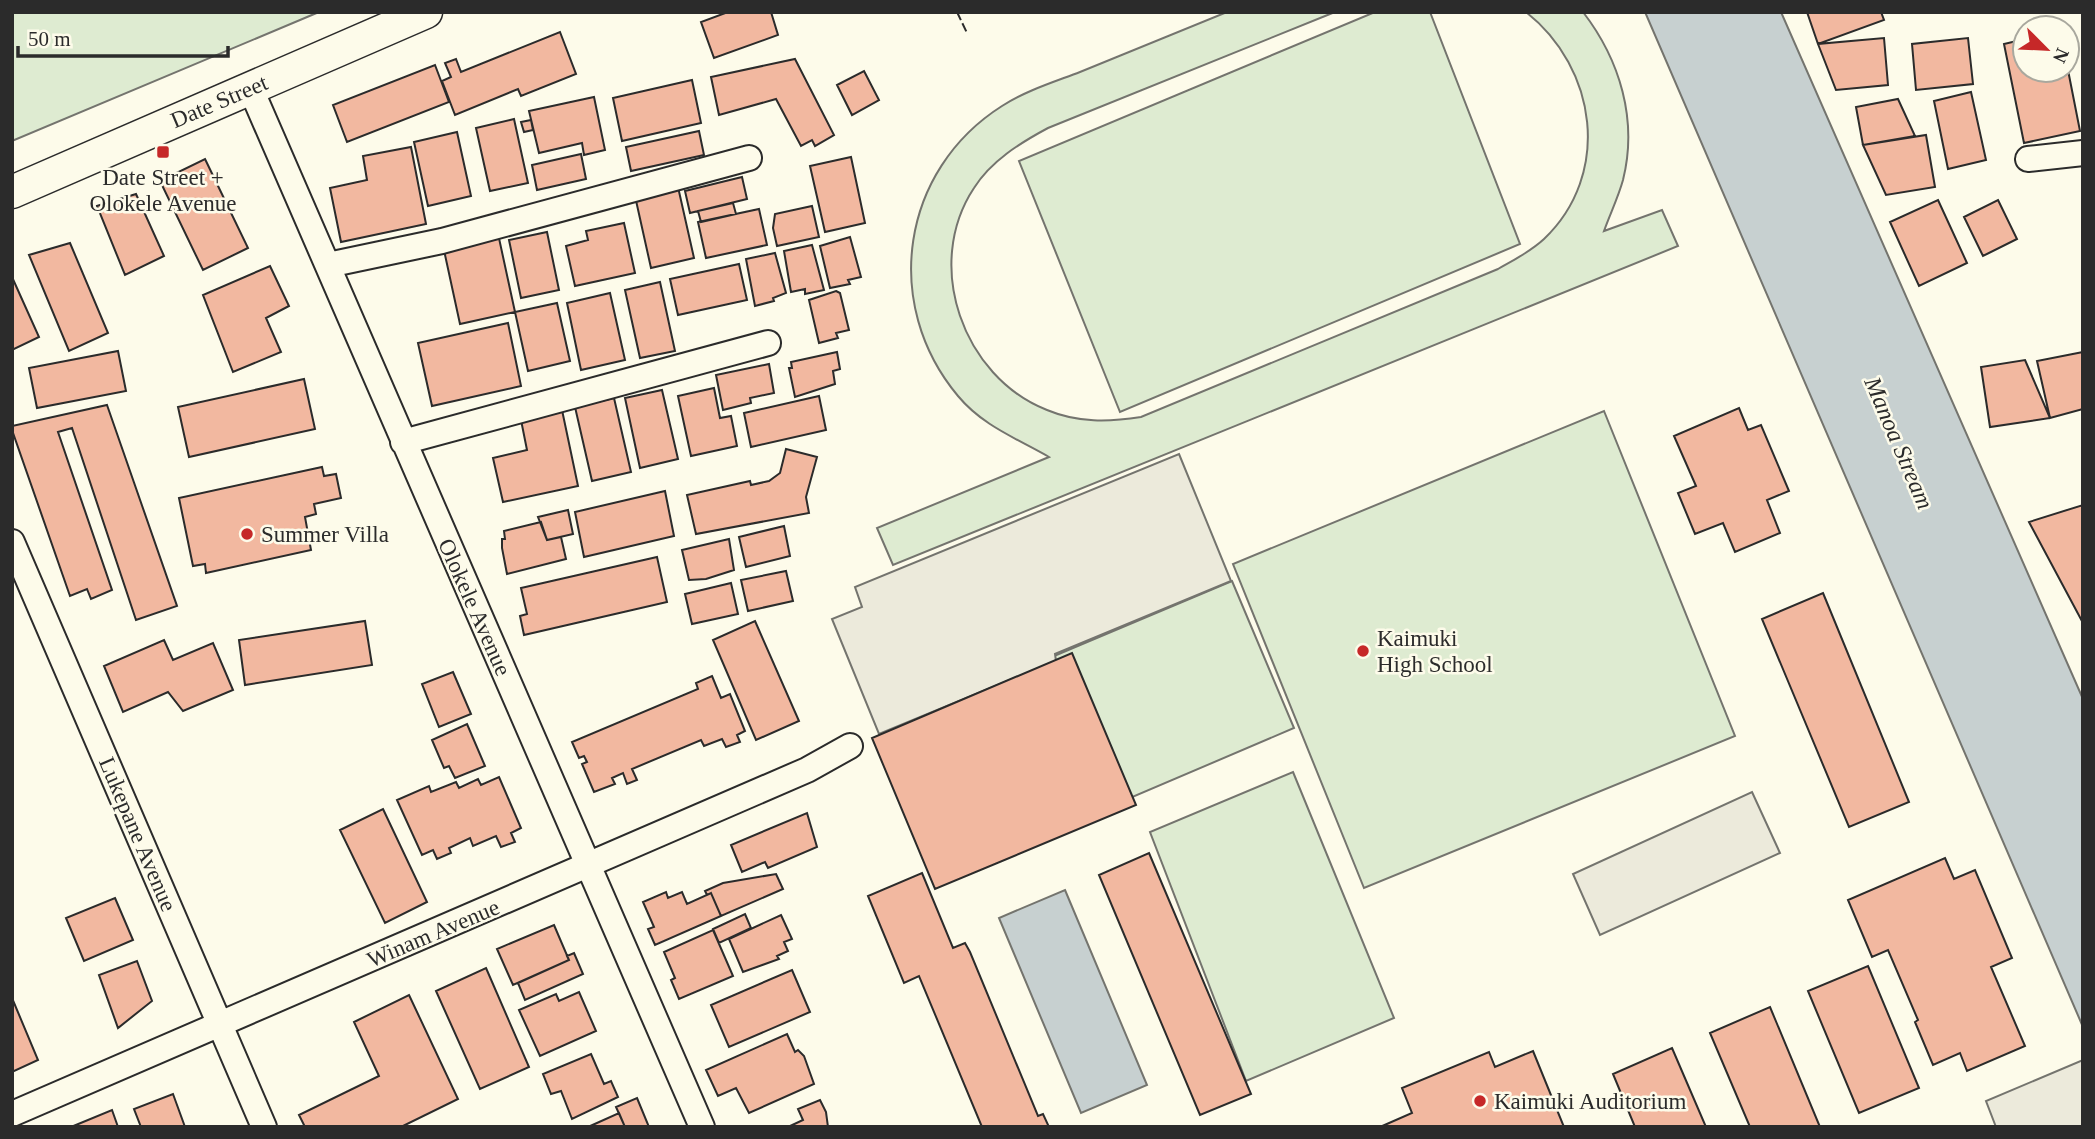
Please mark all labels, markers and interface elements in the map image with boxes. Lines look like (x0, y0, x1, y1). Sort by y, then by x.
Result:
scale bar (18, 14, 228, 58)
north arrow (2011, 14, 2081, 84)
text: 50 m (28, 27, 71, 51)
text: N (2049, 45, 2073, 66)
street label: Date Street (167, 70, 272, 133)
marker: Date Street + Olokele Avenue (155, 144, 171, 160)
place label: Date Street + Olokele Avenue (89, 165, 237, 216)
water label: Manoa Stream (1859, 372, 1939, 513)
place label: Summer Villa (261, 522, 389, 547)
marker: Summer Villa (239, 526, 255, 542)
street label: Olokele Avenue (433, 535, 516, 679)
place label: Kaimuki High School (1377, 626, 1493, 677)
marker: Kaimuki High School (1355, 643, 1371, 659)
street label: Lukepane Avenue (94, 753, 181, 915)
street label: Winam Avenue (363, 894, 503, 973)
place label: Kaimuki Auditorium (1494, 1089, 1686, 1114)
marker: Kaimuki Auditorium (1472, 1093, 1488, 1109)

